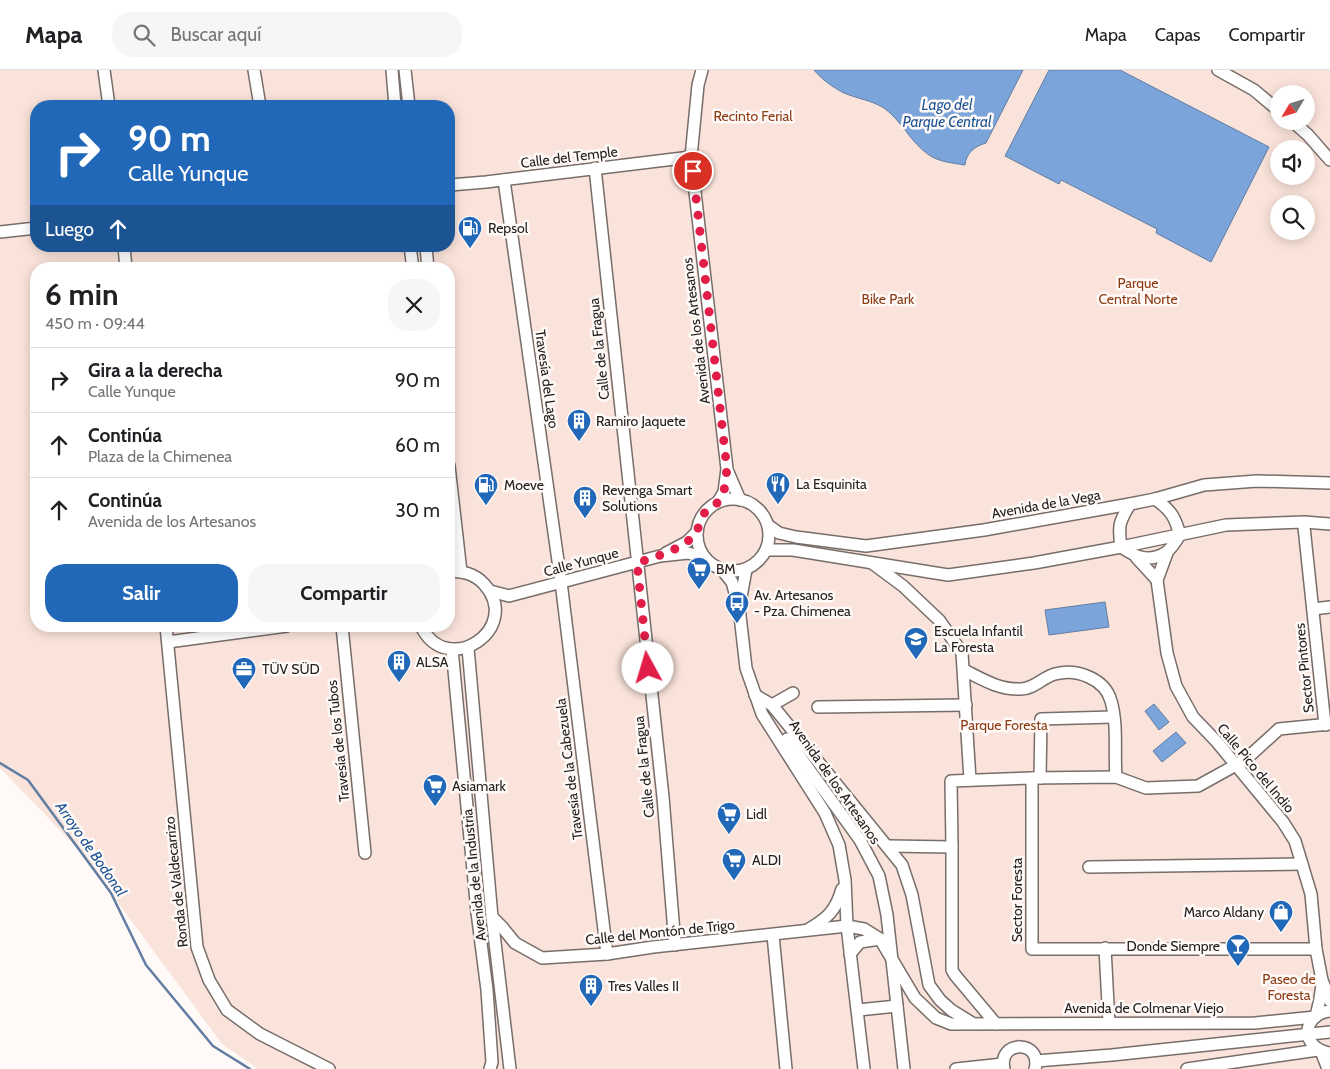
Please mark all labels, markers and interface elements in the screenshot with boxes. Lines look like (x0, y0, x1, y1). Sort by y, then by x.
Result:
search box (112, 12, 462, 57)
text: Mapa (25, 20, 82, 49)
icon: search (130, 21, 158, 49)
text: Buscar aquí (170, 23, 261, 46)
text: Mapa (1085, 24, 1127, 46)
text: Capas (1155, 24, 1201, 46)
text: Compartir (1229, 24, 1305, 46)
north arrow (1270, 85, 1315, 130)
map controls (1270, 85, 1315, 240)
water label: Lago del Parque Central (903, 96, 992, 131)
park label: Recinto Ferial (713, 107, 793, 125)
text: 90 m (128, 117, 211, 160)
icon: right (45, 120, 110, 185)
button: sound (1270, 140, 1315, 185)
street label: Calle del Temple (519, 142, 619, 172)
pin (672, 150, 714, 192)
icon: arrive (679, 157, 707, 185)
text: Calle Yunque (128, 160, 249, 187)
button: search (1270, 195, 1315, 240)
icon: ahead (104, 215, 132, 243)
fuel station icon: Repsol (457, 215, 483, 249)
text: Luego (45, 218, 94, 241)
place label: Repsol (488, 219, 529, 237)
street label: Avenida de los Artesanos (678, 257, 714, 405)
park label: Parque Central Norte (1098, 274, 1178, 308)
text: 6 min (45, 276, 118, 313)
button: close (388, 279, 440, 331)
park label: Bike Park (862, 290, 915, 308)
street label: Calle de la Fragua (585, 297, 613, 401)
text: 450 m · 09:44 (45, 314, 145, 333)
street label: Travesía del Lago (531, 329, 563, 430)
text: Gira a la derecha (88, 359, 223, 382)
icon: right (45, 366, 73, 394)
text: 90 m (395, 369, 440, 392)
text: Calle Yunque (88, 382, 176, 401)
building icon: Ramiro Jaquete (566, 408, 592, 442)
place label: Ramiro Jaquete (596, 412, 686, 430)
text: Continúa (88, 424, 162, 447)
icon: ahead (45, 431, 73, 459)
text: 60 m (395, 434, 440, 457)
text: Plaza de la Chimenea (88, 447, 232, 466)
restaurant icon: La Esquinita (765, 471, 791, 505)
fuel station icon: Moeve (473, 472, 499, 506)
place label: La Esquinita (796, 475, 867, 493)
place label: Moeve (504, 476, 544, 494)
place label: Revenga Smart Solutions (602, 481, 692, 515)
building icon: Revenga Smart Solutions (572, 485, 598, 519)
street label: Avenida de la Vega (990, 486, 1102, 522)
text: Continúa (88, 489, 162, 512)
icon: ahead (45, 496, 73, 524)
text: 30 m (396, 499, 440, 522)
text: Avenida de los Artesanos (88, 512, 256, 531)
street label: Calle Yunque (542, 543, 620, 581)
supermarket icon: BM (686, 556, 712, 590)
place label: BM (716, 560, 736, 578)
button: Salir (45, 564, 238, 622)
button: Compartir (248, 564, 440, 622)
place label: Av. Artesanos - Pza. Chimenea (754, 586, 851, 620)
bus stop icon: Av. Artesanos - Pza. Chimenea (724, 590, 750, 624)
place label: Escuela Infantil La Foresta (934, 622, 1023, 656)
street label: Sector Pintores (1290, 622, 1318, 714)
school or university icon: Escuela Infantil La Foresta (903, 626, 929, 660)
position arrow (621, 641, 673, 693)
building icon: ALSA (386, 649, 412, 683)
place label: ALSA (416, 653, 449, 671)
office icon: TÜV SÜD (231, 656, 257, 690)
place label: TÜV SÜD (262, 660, 320, 678)
street label: Travesía de los Tubos (323, 679, 353, 803)
street label: Travesía de la Cabezuela (551, 697, 587, 841)
street label: Calle de la Fragua (630, 715, 658, 819)
park label: Parque Foresta (960, 716, 1048, 734)
street label: Avenida de los Artesanos (785, 717, 885, 848)
street label: Calle Pico del Indio (1213, 720, 1299, 817)
supermarket icon: Asiamark (422, 773, 448, 807)
place label: Asiamark (452, 777, 507, 795)
water label: Arroyo de Bodonal (51, 797, 131, 900)
supermarket icon: Lidl (716, 801, 742, 835)
place label: Lidl (746, 805, 768, 823)
street label: Avenida de la Industria (458, 808, 490, 942)
street label: Ronda de Valdecarrizo (160, 815, 192, 948)
supermarket icon: ALDI (721, 847, 747, 881)
place label: ALDI (752, 851, 781, 869)
street label: Sector Foresta (1008, 857, 1026, 942)
shop icon: Marco Aldany (1268, 899, 1294, 933)
place label: Marco Aldany (1184, 903, 1264, 921)
street label: Calle del Montón de Trigo (585, 915, 736, 949)
bar icon: Donde Siempre (1225, 933, 1251, 967)
place label: Donde Siempre (1127, 937, 1220, 955)
park label: Paseo de Foresta (1262, 970, 1316, 1004)
building icon: Tres Valles II (578, 973, 604, 1007)
place label: Tres Valles II (608, 977, 679, 995)
street label: Avenida de Colmenar Viejo (1064, 999, 1224, 1017)

